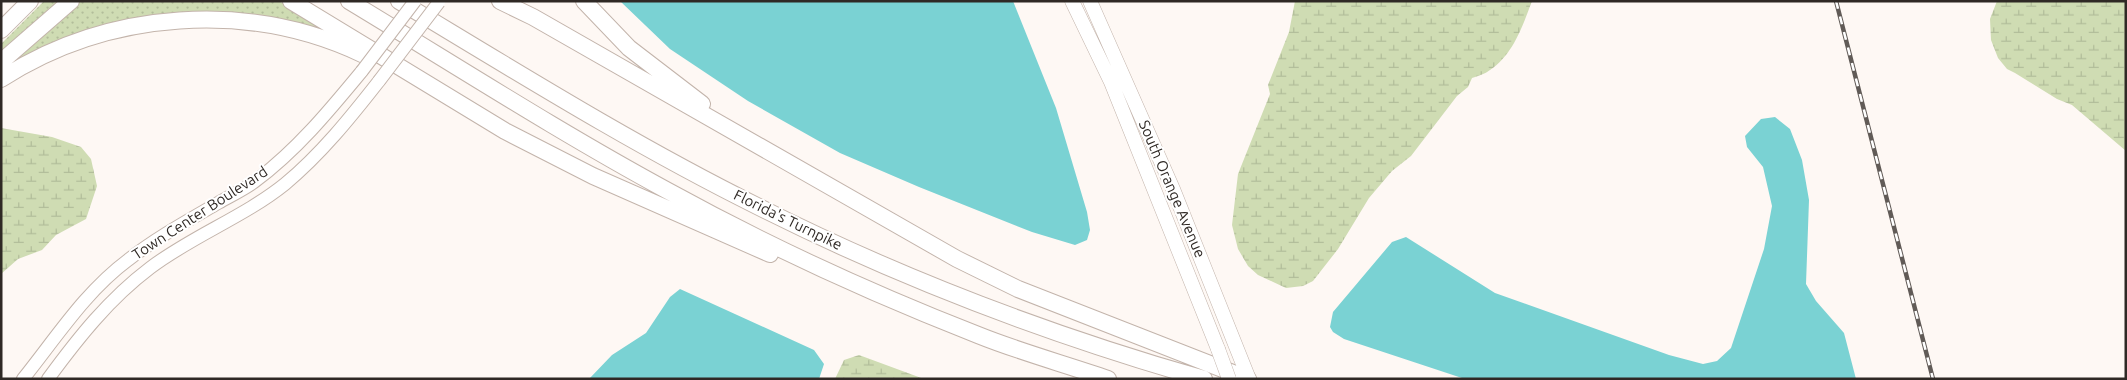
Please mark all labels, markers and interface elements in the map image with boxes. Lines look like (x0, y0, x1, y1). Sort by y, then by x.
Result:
street label: South Orange Avenue (1136, 118, 1209, 260)
street label: Town Center Boulevard (129, 162, 271, 263)
street label: Florida's Turnpike (731, 186, 845, 253)

